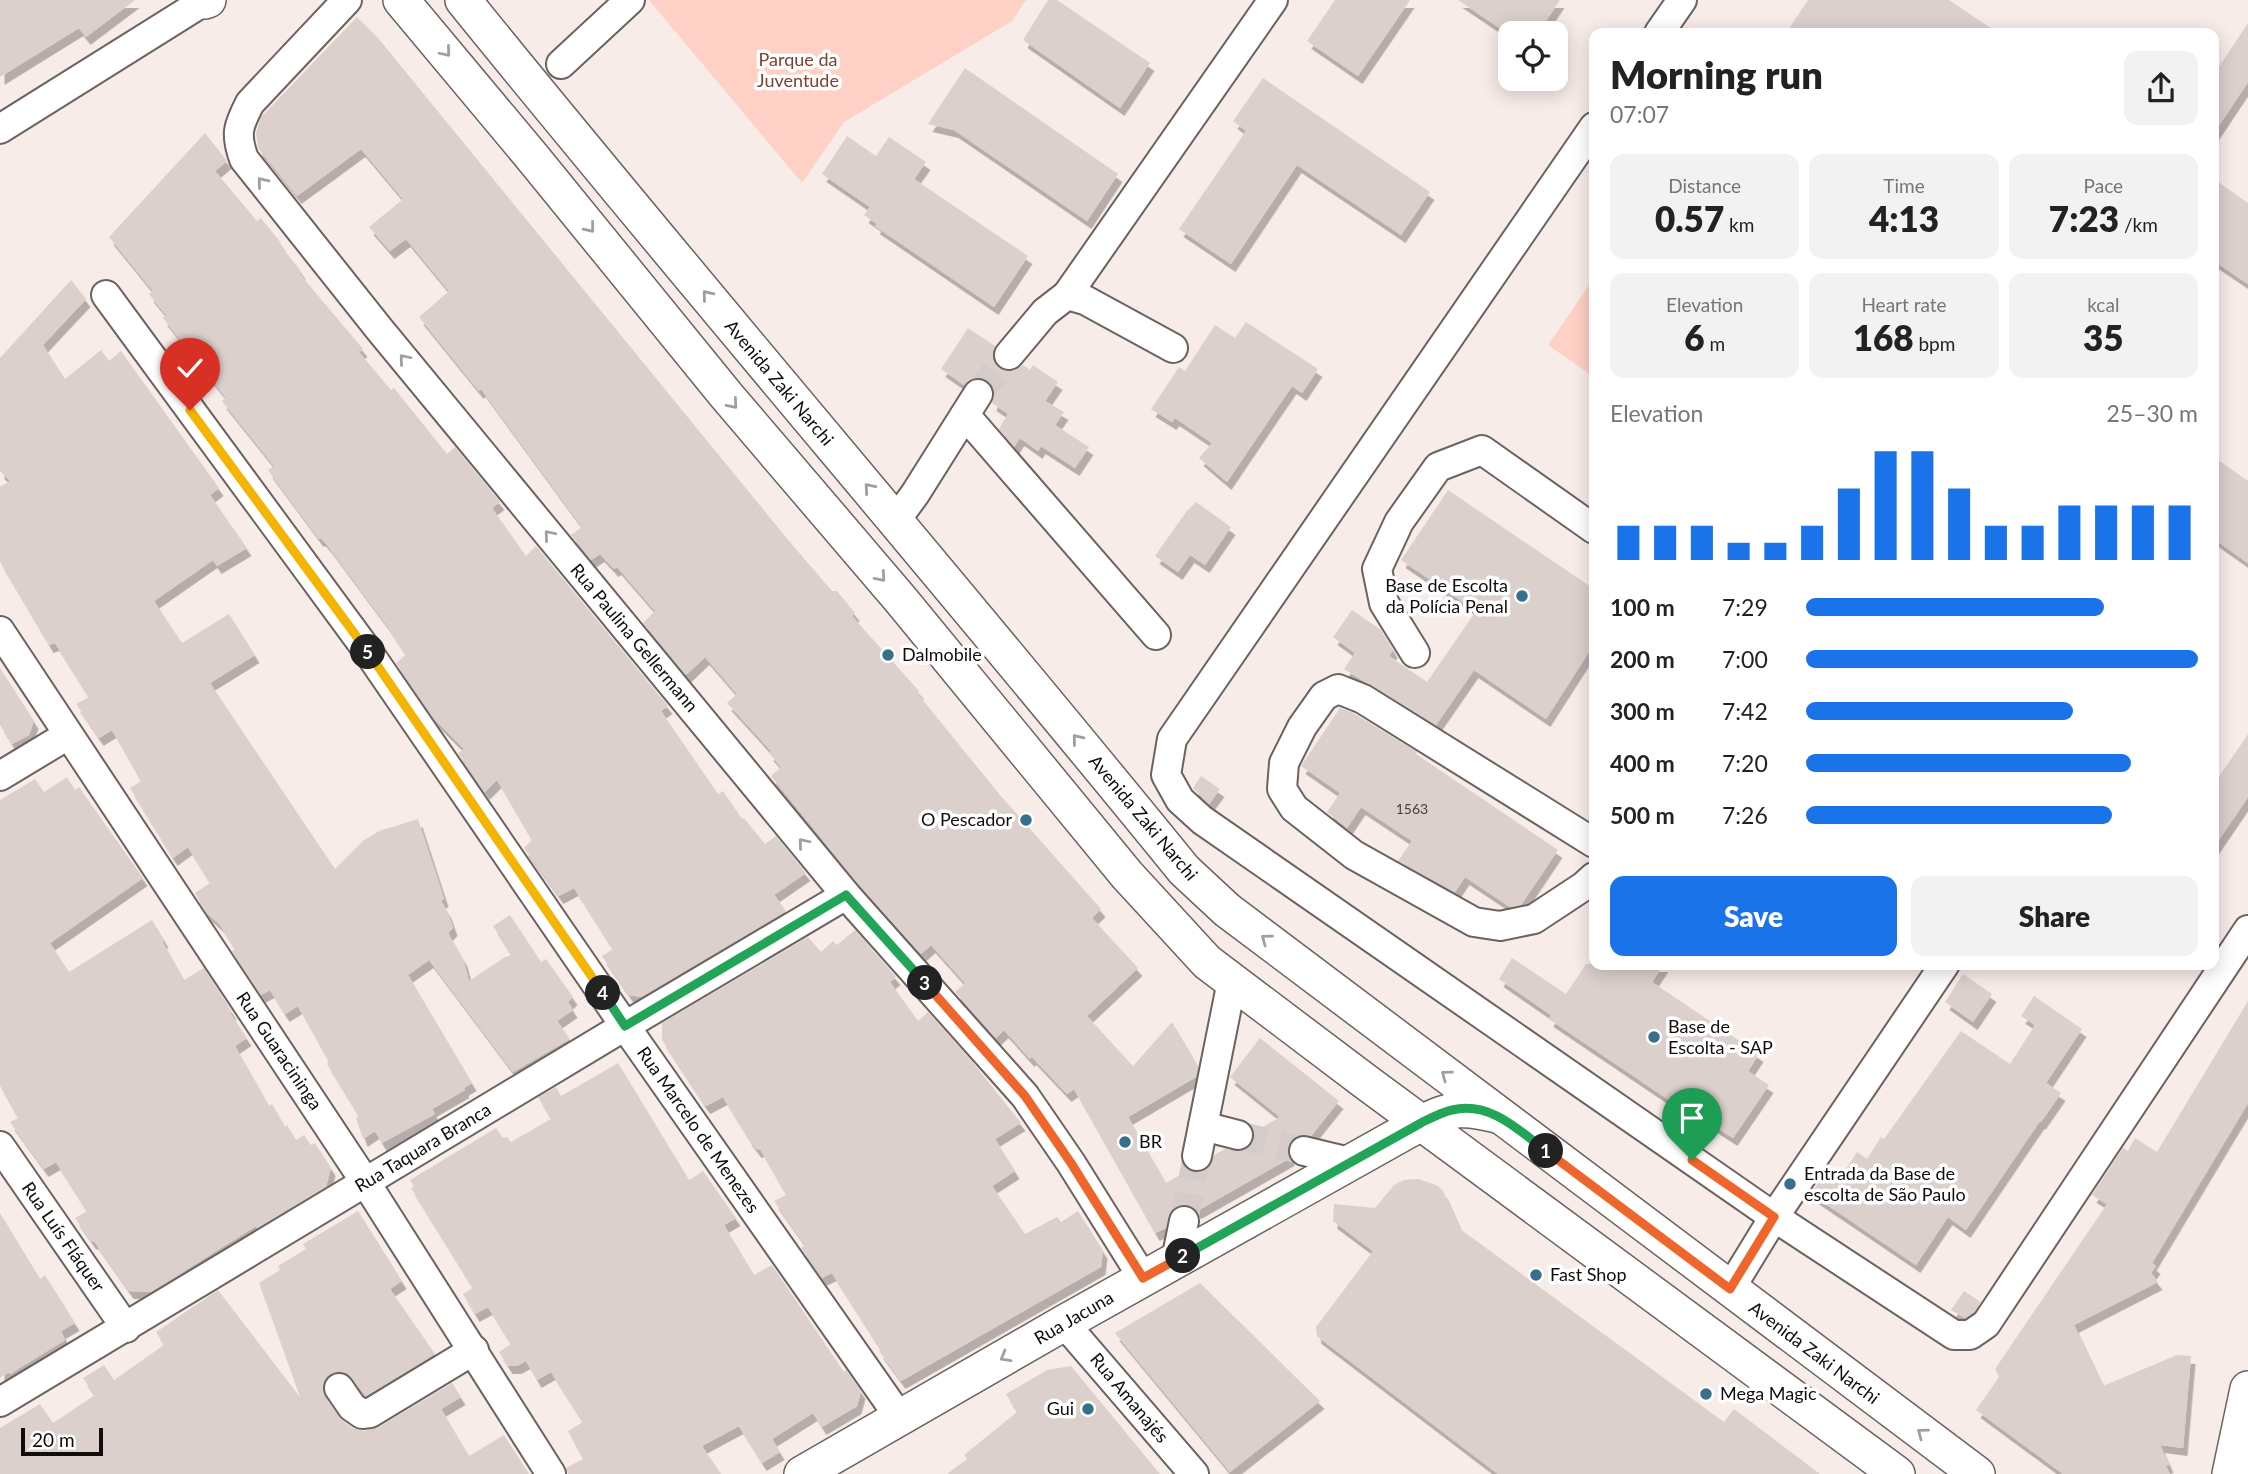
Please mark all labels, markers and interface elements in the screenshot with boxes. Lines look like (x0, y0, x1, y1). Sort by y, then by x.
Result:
map controls (1498, 21, 1568, 91)
button: locate (1498, 21, 1568, 91)
one-way arrow (438, 43, 450, 56)
park label: Parque da Juventude (757, 48, 839, 91)
text: Morning run (1610, 51, 1823, 97)
button: share (2124, 51, 2198, 125)
text: 07:07 (1610, 100, 1669, 128)
text: Distance (1668, 174, 1741, 197)
text: Time (1883, 174, 1925, 197)
text: Pace (2084, 174, 2123, 197)
one-way arrow (258, 177, 270, 190)
text: 0.57 (1655, 197, 1724, 239)
text: 4:13 (1869, 197, 1939, 239)
text: 7:23 (2049, 197, 2119, 239)
text: km (1724, 213, 1754, 236)
text: /km (2119, 213, 2158, 236)
one-way arrow (582, 219, 594, 232)
one-way arrow (702, 291, 715, 303)
text: Elevation (1666, 293, 1743, 316)
text: Heart rate (1861, 293, 1947, 316)
text: kcal (2087, 293, 2119, 316)
street label: Avenida Zaki Narchi (721, 315, 839, 450)
text: 6 (1684, 316, 1705, 358)
text: 168 (1853, 316, 1914, 358)
text: 35 (2083, 316, 2124, 358)
text: m (1705, 332, 1725, 355)
text: bpm (1914, 332, 1955, 355)
pin (160, 338, 220, 410)
icon: check (171, 349, 209, 387)
one-way arrow (400, 355, 413, 367)
one-way arrow (725, 396, 737, 409)
text: Elevation (1610, 399, 1703, 427)
text: 25–30 m (2106, 399, 2198, 427)
one-way arrow (865, 483, 877, 496)
one-way arrow (545, 530, 557, 543)
street label: Rua Paulina Gellermann (566, 559, 703, 716)
one-way arrow (873, 569, 885, 582)
place label: Base de Escolta da Polícia Penal (1385, 574, 1508, 617)
marker: Base de Escolta da Polícia Penal (1514, 588, 1530, 604)
text: 100 m (1610, 593, 1675, 621)
text: 7:29 (1722, 593, 1768, 621)
pin: 5 (350, 634, 386, 670)
text: 5 (362, 640, 373, 663)
place label: Dalmobile (902, 643, 982, 665)
text: 200 m (1610, 645, 1675, 673)
text: 7:00 (1722, 645, 1768, 673)
marker: Dalmobile (880, 647, 896, 663)
text: 300 m (1610, 697, 1675, 725)
text: 7:42 (1722, 697, 1768, 725)
one-way arrow (1072, 734, 1085, 746)
text: 400 m (1610, 749, 1675, 777)
text: 7:20 (1722, 749, 1768, 777)
street label: Avenida Zaki Narchi (1085, 750, 1203, 885)
house number: 1563 (1396, 800, 1428, 817)
text: 500 m (1610, 801, 1675, 829)
text: 7:26 (1722, 801, 1768, 829)
place label: O Pescador (921, 808, 1012, 830)
marker: O Pescador (1018, 812, 1034, 828)
one-way arrow (799, 838, 811, 851)
button: Save (1610, 876, 1897, 956)
button: Share (1911, 876, 2198, 956)
one-way arrow (1261, 934, 1273, 947)
pin: 3 (908, 965, 942, 1000)
text: 3 (919, 971, 930, 994)
pin: 4 (586, 976, 620, 1010)
text: 4 (597, 981, 608, 1004)
street label: Rua Guaracininga (232, 987, 327, 1114)
place label: Base de Escolta - SAP (1668, 1015, 1773, 1058)
marker: Base de Escolta - SAP (1646, 1029, 1662, 1045)
street label: Rua Marcelo de Menezes (633, 1042, 765, 1217)
one-way arrow (1441, 1071, 1454, 1084)
pin (1662, 1088, 1722, 1160)
street label: Rua Taquara Branca (350, 1098, 495, 1196)
icon: arrive (1673, 1099, 1711, 1137)
place label: BR (1139, 1130, 1163, 1152)
marker: BR (1117, 1134, 1133, 1150)
pin: 1 (1528, 1134, 1564, 1168)
text: 1 (1540, 1139, 1551, 1162)
place label: Entrada da Base de escolta de São Paulo (1804, 1162, 1966, 1205)
marker: Entrada da Base de escolta de São Paulo (1782, 1176, 1798, 1192)
street label: Rua Luís Fláquer (18, 1177, 110, 1296)
pin: 2 (1166, 1238, 1200, 1274)
text: 2 (1177, 1244, 1188, 1267)
place label: Fast Shop (1550, 1263, 1627, 1285)
marker: Fast Shop (1528, 1267, 1544, 1283)
street label: Rua Jacuna (1030, 1286, 1117, 1349)
street label: Avenida Zaki Narchi (1745, 1296, 1884, 1408)
street label: Rua Amanajés (1086, 1348, 1174, 1447)
one-way arrow (1000, 1349, 1013, 1362)
place label: Mega Magic (1720, 1382, 1817, 1404)
marker: Mega Magic (1698, 1386, 1714, 1402)
place label: Gui (1047, 1397, 1074, 1419)
marker: Gui (1080, 1401, 1096, 1417)
scale bar (21, 1425, 103, 1457)
text: 20 m (32, 1428, 75, 1451)
one-way arrow (1917, 1429, 1930, 1441)

